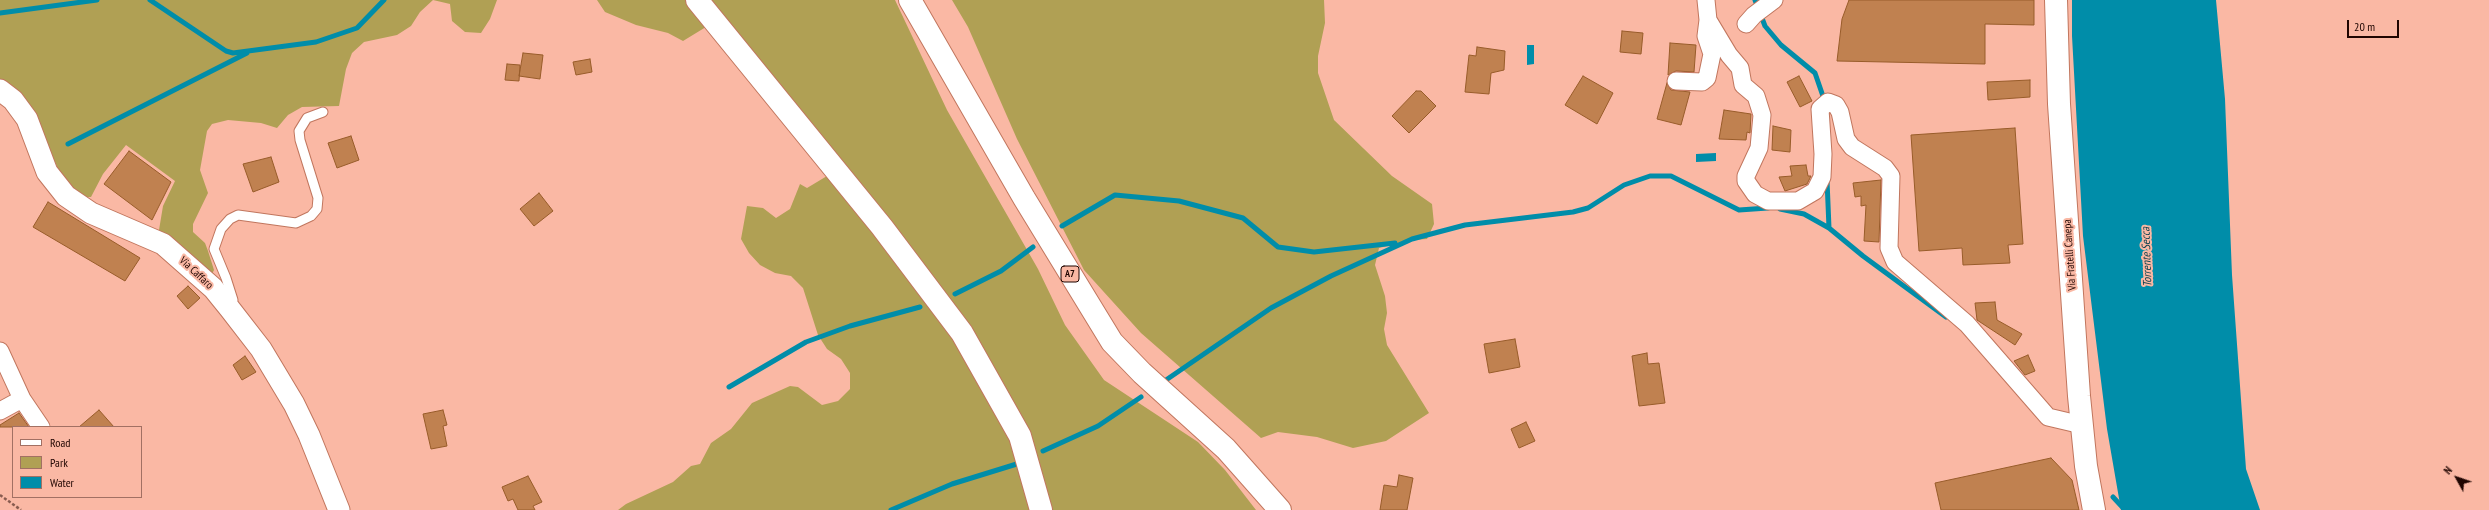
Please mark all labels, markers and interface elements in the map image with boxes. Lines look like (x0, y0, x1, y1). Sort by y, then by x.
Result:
scale bar (2349, 12, 2401, 38)
text: 20 m (2354, 19, 2375, 34)
street label: Via Fratelli Canepa (2061, 219, 2079, 291)
water label: Torrente Secca (2139, 227, 2155, 287)
street label: Via Caffaro (176, 254, 216, 292)
road number: A7 (1061, 266, 1079, 282)
legend (12, 426, 142, 498)
text: Road (50, 435, 70, 450)
text: Park (50, 455, 68, 470)
north arrow (2437, 458, 2477, 498)
text: N (2441, 464, 2455, 477)
text: Water (50, 475, 74, 490)

